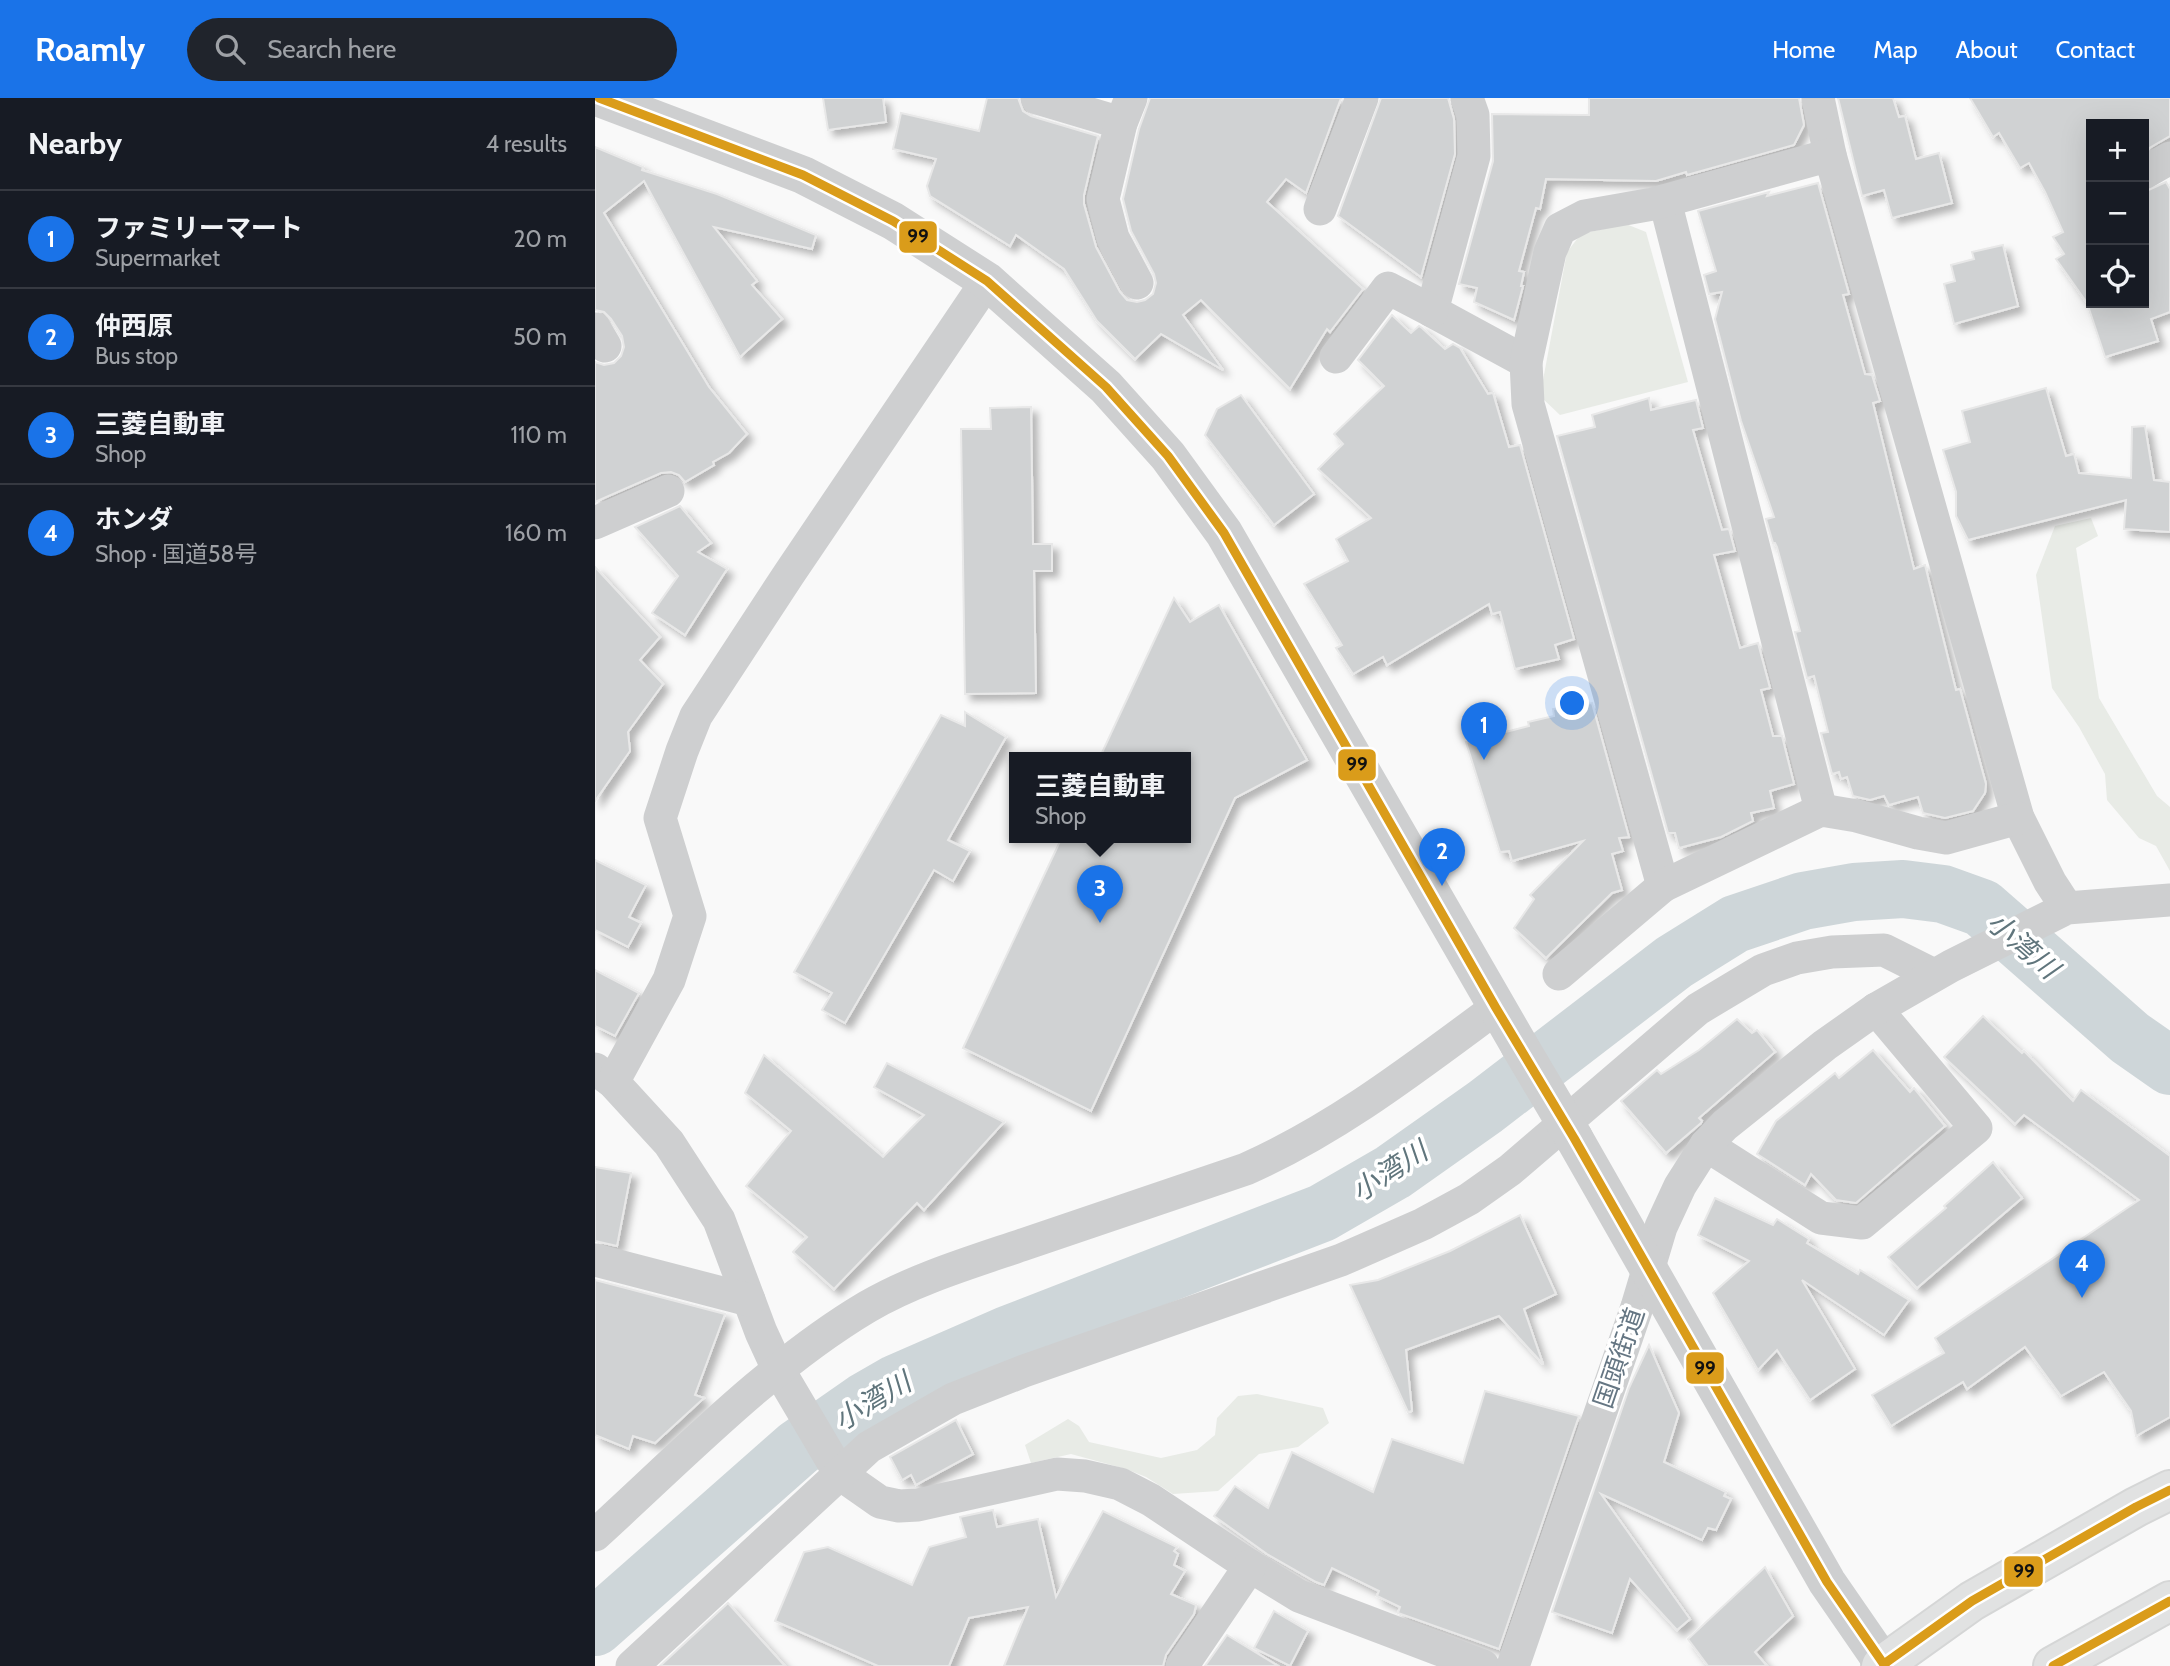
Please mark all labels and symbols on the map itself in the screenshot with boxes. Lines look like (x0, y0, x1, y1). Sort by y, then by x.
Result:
line badge: 99 (898, 220, 938, 254)
text: 99 (907, 225, 929, 248)
your location (1555, 686, 1589, 720)
pin: 1 (1461, 702, 1507, 760)
line badge: 99 (1337, 748, 1377, 782)
text: 99 (1346, 753, 1368, 776)
pin: 2 (1419, 828, 1465, 886)
pin: 3 (1077, 865, 1123, 923)
water label: 小湾川 (1980, 905, 2068, 987)
water label: 小湾川 (1345, 1132, 1436, 1208)
pin: 4 (2059, 1240, 2105, 1298)
street label: 国頭街道 (1587, 1304, 1651, 1412)
line badge: 99 (1685, 1351, 1725, 1385)
text: 99 (1694, 1357, 1716, 1380)
water label: 小湾川 (827, 1363, 919, 1437)
line badge: 99 (2003, 1555, 2044, 1588)
text: 99 (2013, 1560, 2035, 1583)

